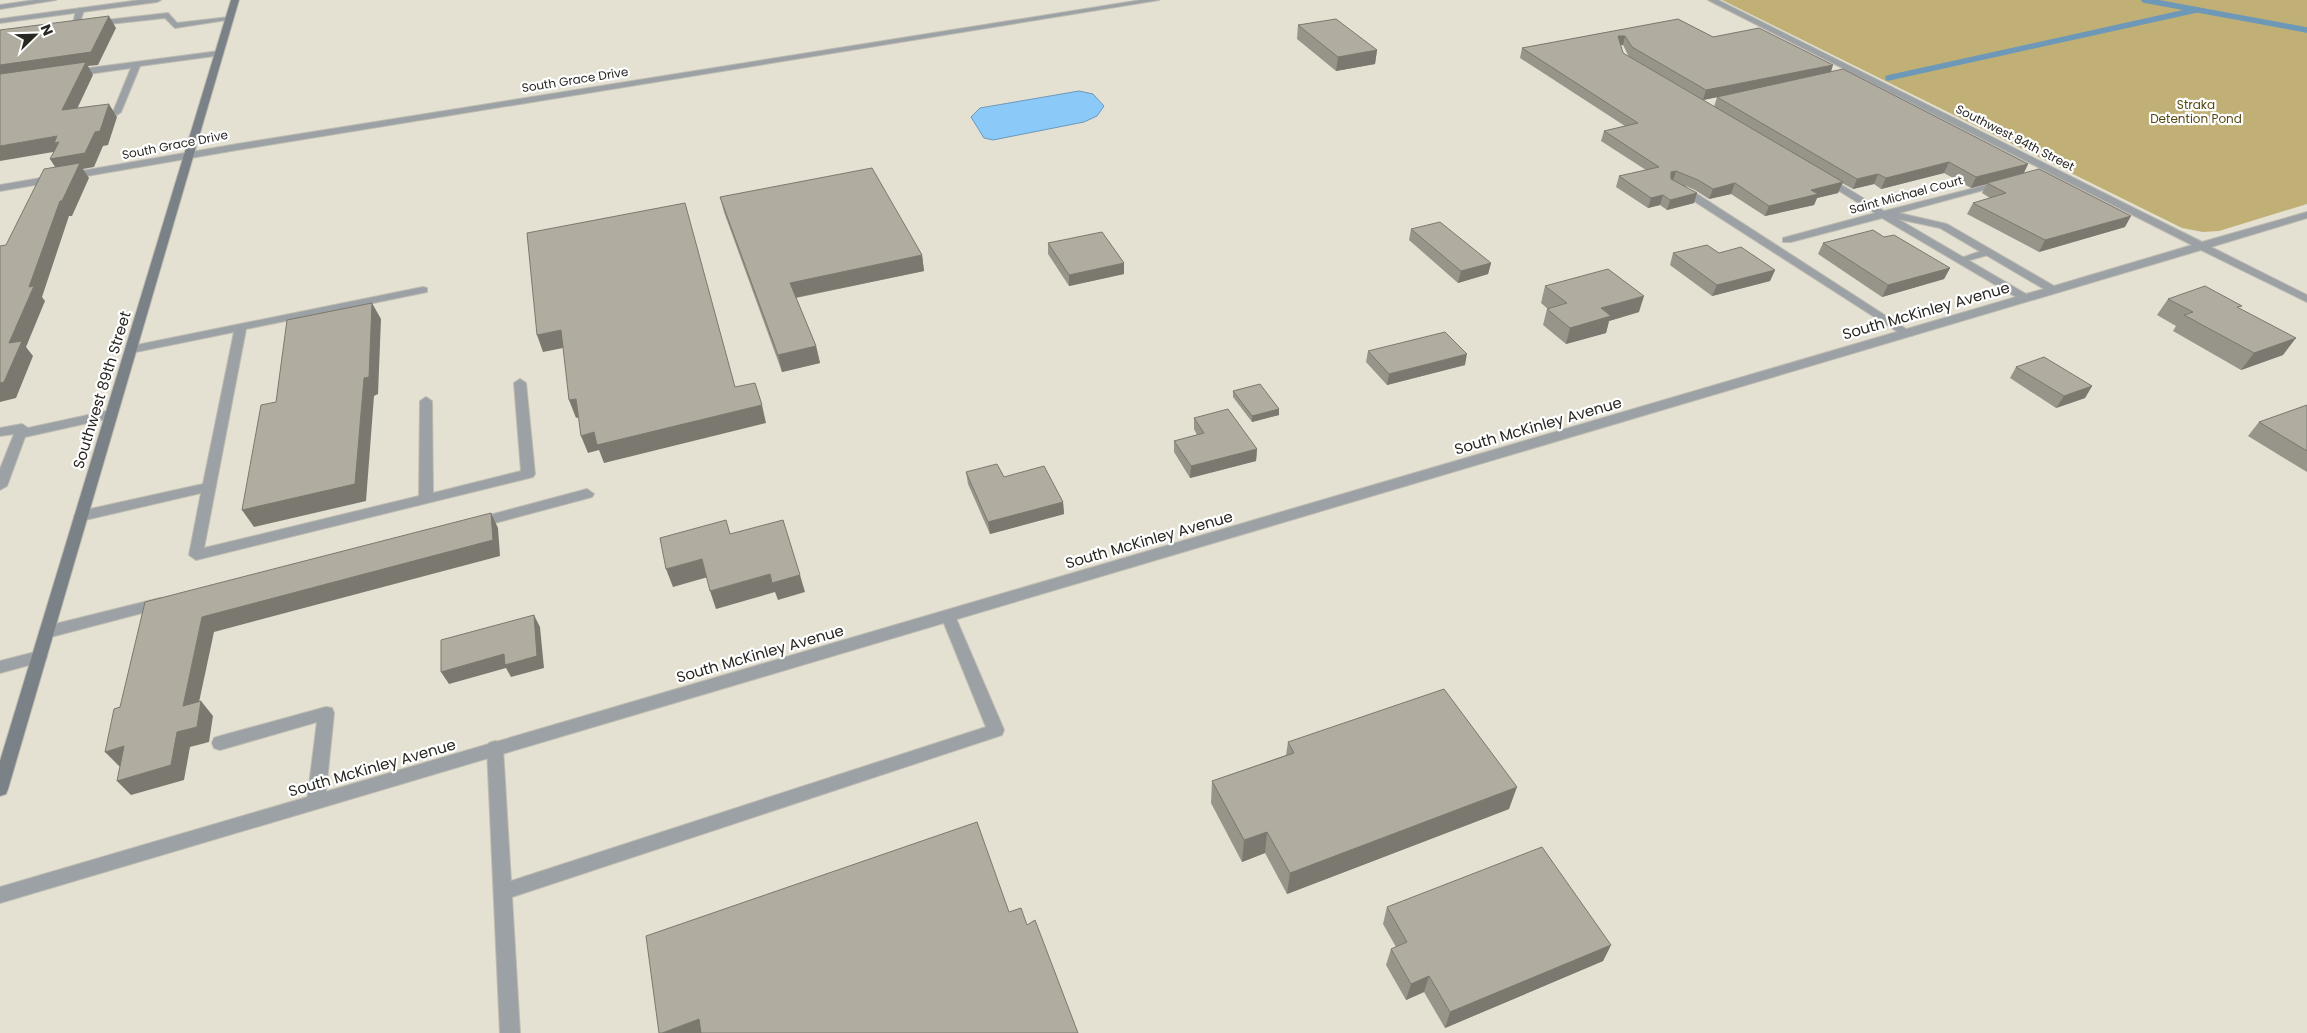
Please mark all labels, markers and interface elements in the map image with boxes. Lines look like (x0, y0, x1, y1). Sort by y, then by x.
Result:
north arrow (10, 10, 60, 60)
text: N (36, 21, 58, 39)
street label: South Grace Drive (520, 63, 629, 96)
park label: Straka Detention Pond (2150, 96, 2242, 127)
street label: Southwest 84th Street (1953, 100, 2077, 175)
street label: South Grace Drive (120, 126, 229, 163)
street label: Saint Michael Court (1847, 171, 1964, 218)
street label: South McKinley Avenue (1840, 277, 2012, 344)
street label: Southwest 89th Street (68, 308, 136, 471)
street label: South McKinley Avenue (1452, 392, 1624, 459)
street label: South McKinley Avenue (1063, 506, 1235, 573)
street label: South McKinley Avenue (674, 620, 846, 687)
street label: South McKinley Avenue (286, 734, 458, 801)

